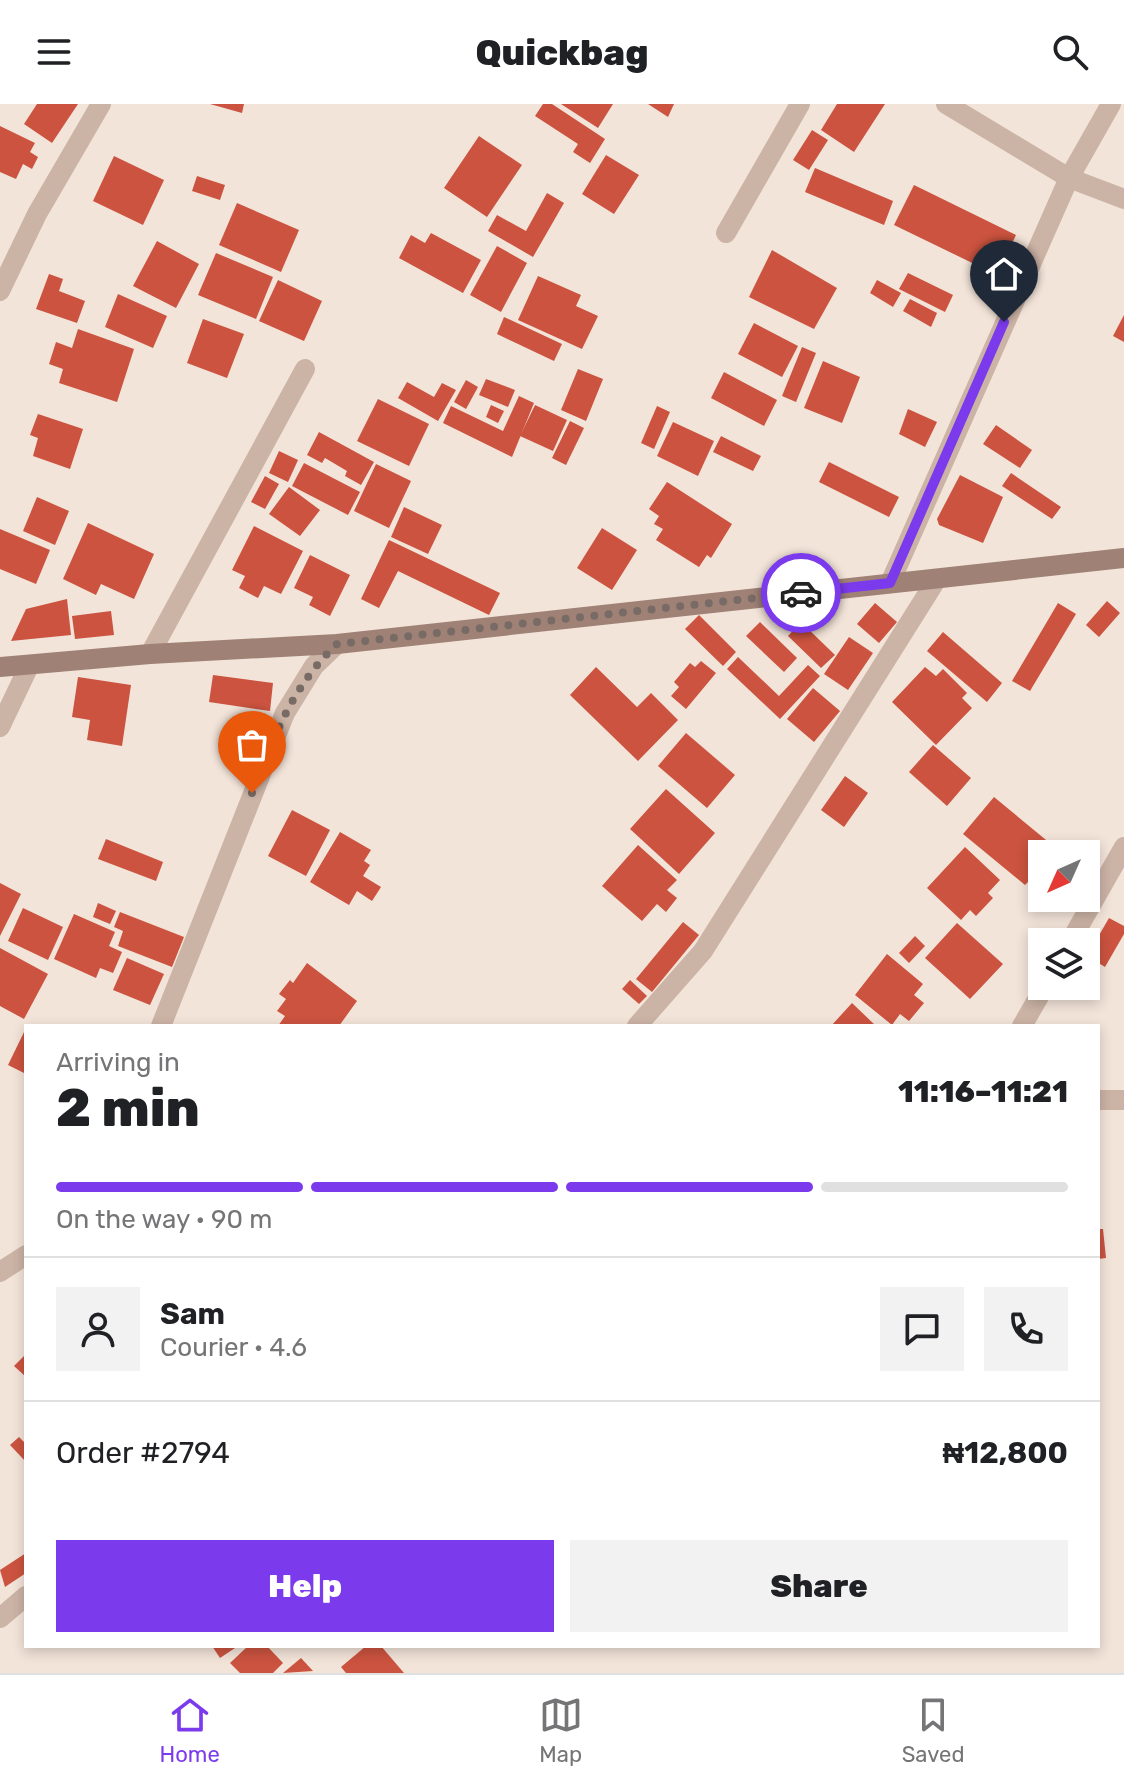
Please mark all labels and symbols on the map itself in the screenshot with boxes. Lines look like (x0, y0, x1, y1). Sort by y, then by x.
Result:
pin (970, 240, 1038, 322)
courier (761, 553, 841, 633)
pin (218, 711, 286, 793)
north arrow (1028, 840, 1100, 912)

